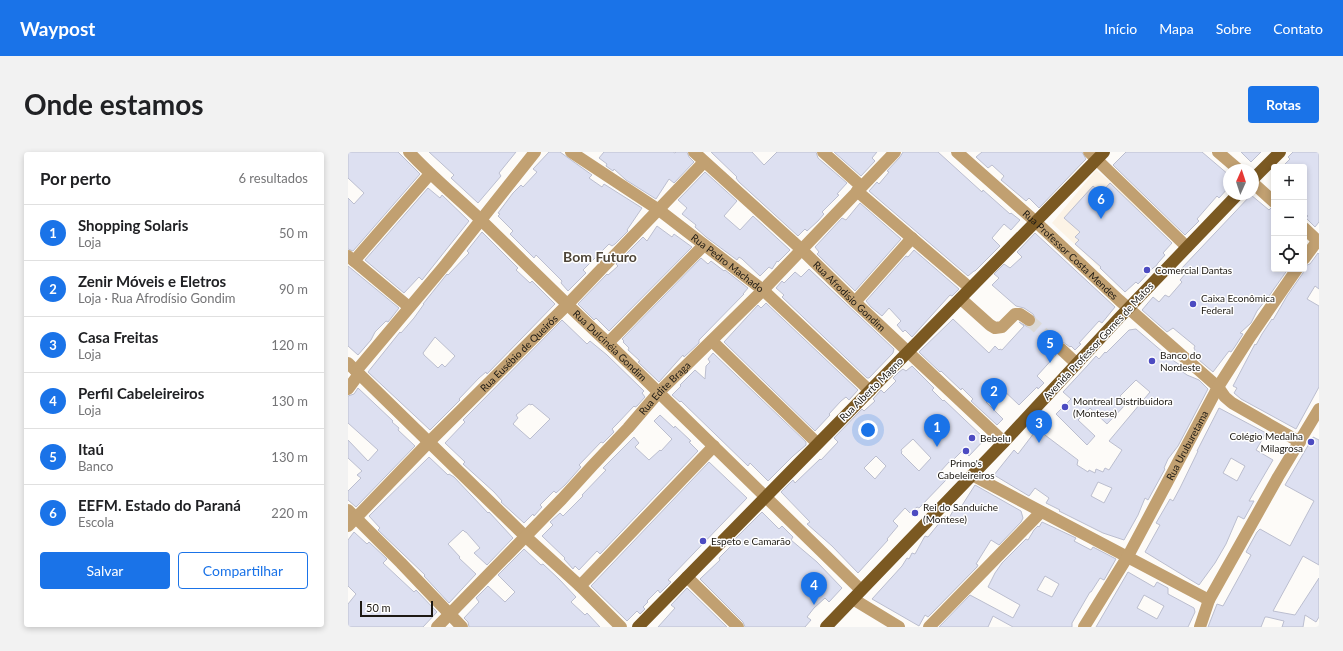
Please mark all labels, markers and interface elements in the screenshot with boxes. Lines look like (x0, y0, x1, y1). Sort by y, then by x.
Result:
text: Waypost (20, 17, 95, 40)
text: Início (1104, 20, 1137, 37)
text: Mapa (1159, 20, 1194, 37)
text: Sobre (1216, 20, 1251, 37)
text: Contato (1273, 20, 1323, 37)
button: Rotas (1248, 86, 1319, 123)
text: Onde estamos (24, 87, 204, 121)
north arrow (1223, 164, 1259, 200)
map controls (1271, 164, 1307, 272)
button: + (1271, 164, 1307, 200)
text: Por perto (40, 168, 111, 189)
text: 6 resultados (238, 170, 308, 186)
pin: 6 (1088, 186, 1114, 219)
button: − (1271, 200, 1307, 236)
street label: Rua Professor Costa Mendes (1020, 207, 1121, 302)
text: Shopping Solaris (78, 216, 188, 234)
text: 1 (49, 225, 57, 241)
text: 50 m (279, 225, 308, 241)
street label: Rua Pedro Machado (689, 231, 767, 295)
text: Loja (78, 234, 101, 250)
button: locate (1271, 236, 1307, 272)
district label: Bom Futuro (563, 248, 637, 265)
street label: Rua Afrodísio Gondim (811, 258, 888, 334)
place label: Comercial Dantas (1155, 264, 1232, 276)
marker: Comercial Dantas (1142, 265, 1152, 275)
text: Zenir Móveis e Eletros (78, 272, 226, 290)
street label: Avenida Professor Gomes de Matos (1040, 280, 1156, 402)
text: 2 (49, 281, 57, 297)
text: 90 m (279, 281, 308, 297)
text: Loja · Rua Afrodísio Gondim (78, 290, 236, 306)
place label: Caixa Econômica Federal (1201, 292, 1275, 316)
marker: Caixa Econômica Federal (1188, 299, 1198, 309)
street label: Rua Dulcinéia Gondim (571, 307, 649, 384)
street label: Rua Eusébio de Queirós (477, 312, 560, 394)
text: Casa Freitas (78, 328, 158, 346)
pin: 5 (1037, 330, 1063, 363)
text: 3 (49, 337, 57, 353)
text: 120 m (271, 337, 308, 353)
text: Loja (78, 346, 101, 362)
place label: Banco do Nordeste (1160, 349, 1201, 373)
street label: Rua Alberto Magno (837, 355, 905, 423)
marker: Banco do Nordeste (1147, 356, 1157, 366)
street label: Rua Edite Braga (636, 359, 693, 417)
pin: 2 (981, 378, 1007, 411)
text: Perfil Cabeleireiros (78, 384, 204, 402)
text: 4 (49, 393, 57, 409)
text: 130 m (271, 393, 308, 409)
place label: Montreal Distribuidora (Montese) (1073, 395, 1173, 419)
text: Loja (78, 402, 101, 418)
marker: Montreal Distribuidora (Montese) (1060, 402, 1070, 412)
street label: Rua Uruburetama (1164, 408, 1210, 482)
pin: 3 (1026, 410, 1052, 443)
pin: 1 (924, 414, 950, 447)
your location (858, 420, 878, 440)
place label: Colégio Medalha Milagrosa (1229, 430, 1303, 454)
place label: Bebelu (980, 432, 1011, 444)
marker: Bebelu (967, 433, 977, 443)
marker: Colégio Medalha Milagrosa (1306, 437, 1316, 447)
text: Itaú (78, 440, 104, 458)
marker: Primo's Cabeleireiros (961, 446, 971, 456)
text: 5 (49, 449, 57, 465)
text: 130 m (271, 449, 308, 465)
place label: Primo's Cabeleireiros (937, 457, 995, 481)
text: Banco (78, 458, 113, 474)
text: EEFM. Estado do Paraná (78, 496, 241, 514)
place label: Rei do Sanduíche (Montese) (923, 501, 998, 525)
text: 6 (49, 505, 57, 521)
text: 220 m (271, 505, 308, 521)
marker: Rei do Sanduíche (Montese) (910, 508, 920, 518)
text: Escola (78, 514, 114, 530)
place label: Espeto e Camarão (711, 535, 791, 547)
marker: Espeto e Camarão (698, 536, 708, 546)
button: Salvar (40, 552, 170, 589)
button: Compartilhar (178, 552, 308, 589)
pin: 4 (801, 572, 827, 605)
scale bar (360, 599, 433, 618)
text: 50 m (366, 601, 391, 614)

